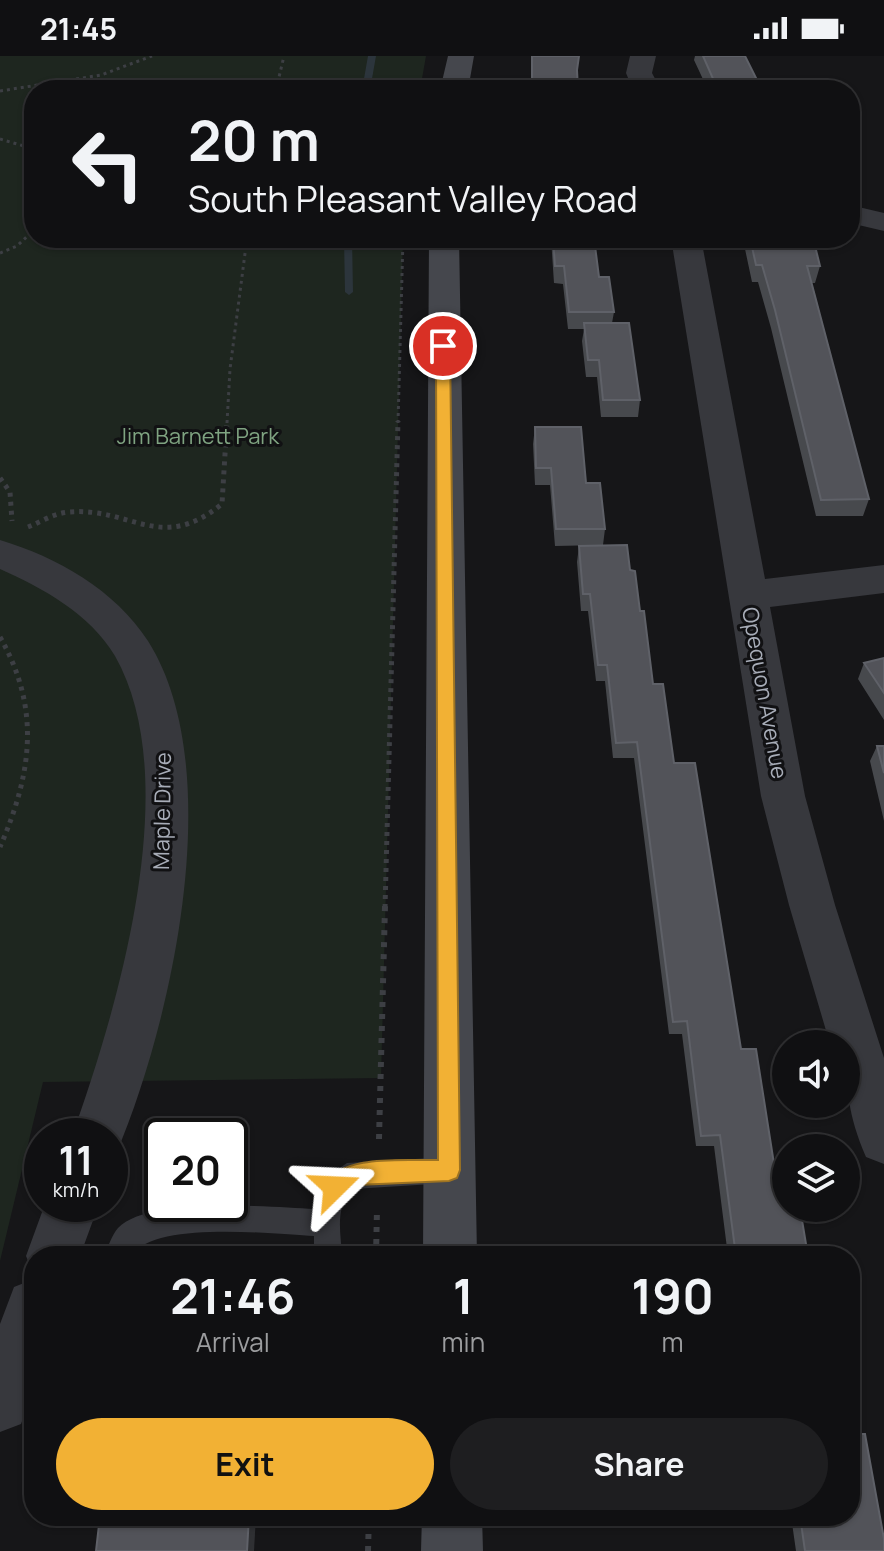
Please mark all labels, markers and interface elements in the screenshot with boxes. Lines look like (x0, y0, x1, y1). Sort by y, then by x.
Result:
text: 21:45 (40, 8, 117, 49)
text: 20 m (188, 101, 320, 178)
icon: left (56, 112, 160, 216)
text: South Pleasant Valley Road (188, 174, 638, 223)
pin (409, 312, 477, 380)
icon: arrive (421, 324, 465, 368)
park label: Jim Barnett Park (117, 421, 280, 451)
street label: Opequon Avenue (735, 605, 795, 781)
street label: Maple Drive (146, 752, 178, 870)
map controls (772, 1030, 860, 1222)
button: sound (772, 1030, 860, 1118)
speed limit sign: 20 (144, 1118, 248, 1222)
text: 11 (58, 1132, 94, 1187)
button: layers (772, 1134, 860, 1222)
position arrow (293, 1145, 377, 1229)
text: km/h (53, 1176, 99, 1203)
text: 21:46 (170, 1263, 295, 1328)
text: 1 (453, 1263, 474, 1328)
text: 190 (631, 1263, 714, 1328)
text: Arrival (196, 1324, 270, 1360)
text: min (442, 1324, 485, 1360)
text: m (662, 1324, 684, 1360)
button: Exit (56, 1418, 434, 1510)
button: Share (450, 1418, 828, 1510)

